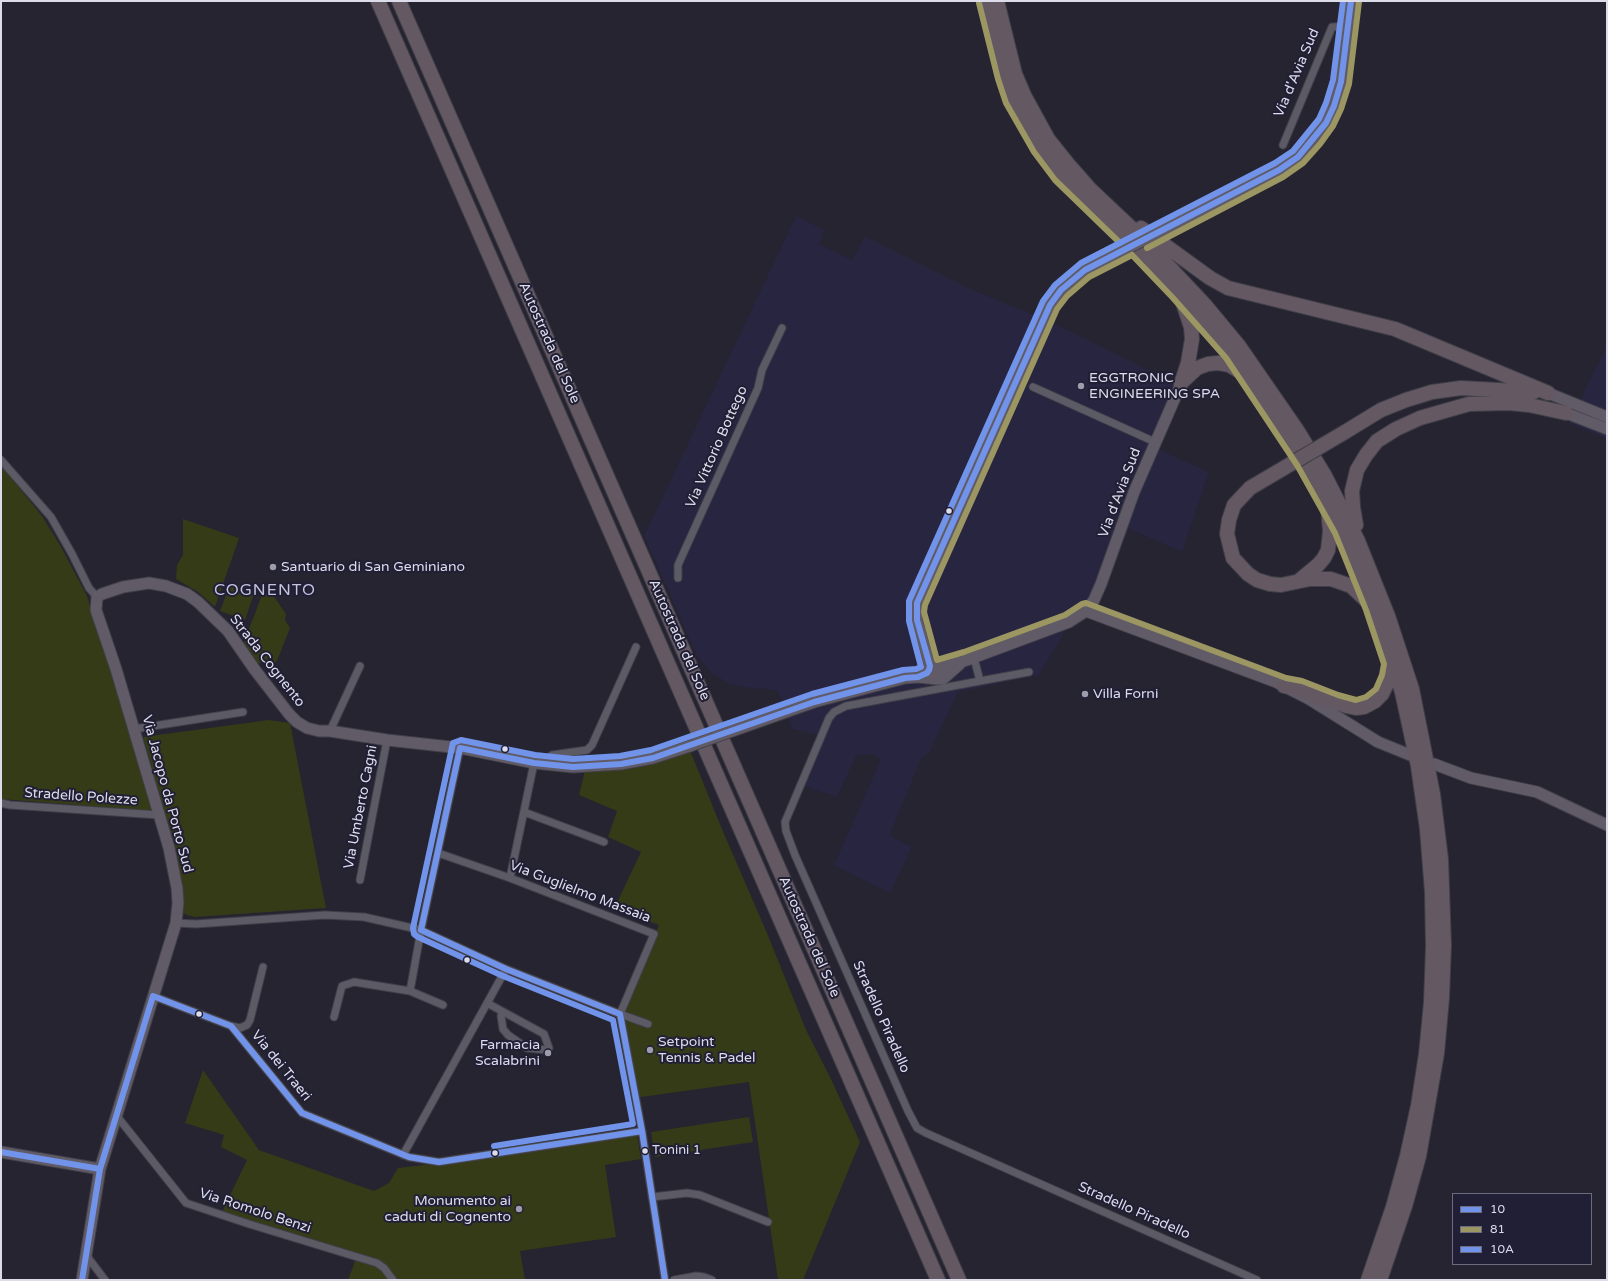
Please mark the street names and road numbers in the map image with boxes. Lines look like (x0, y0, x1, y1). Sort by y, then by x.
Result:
street label: Via d'Avia Sud (1271, 26, 1323, 120)
street label: Autostrada del Sole (515, 280, 583, 406)
street label: Via Vittorio Bottego (683, 383, 751, 511)
street label: Via d'Avia Sud (1095, 446, 1145, 540)
street label: Autostrada del Sole (645, 577, 713, 703)
street label: Strada Cognento (226, 611, 308, 711)
street label: Via Jacopo da Porto Sud (138, 713, 196, 875)
street label: Via Umberto Cagni (341, 744, 381, 870)
street label: Stradello Polezze (24, 785, 138, 809)
street label: Via Guglielmo Massaia (507, 857, 653, 927)
street label: Autostrada del Sole (775, 874, 843, 1000)
street label: Stradello Piradello (849, 958, 913, 1076)
street label: Via dei Traeri (247, 1027, 315, 1105)
street label: Stradello Piradello (1075, 1179, 1193, 1243)
street label: Via Romolo Benzi (197, 1185, 313, 1237)

